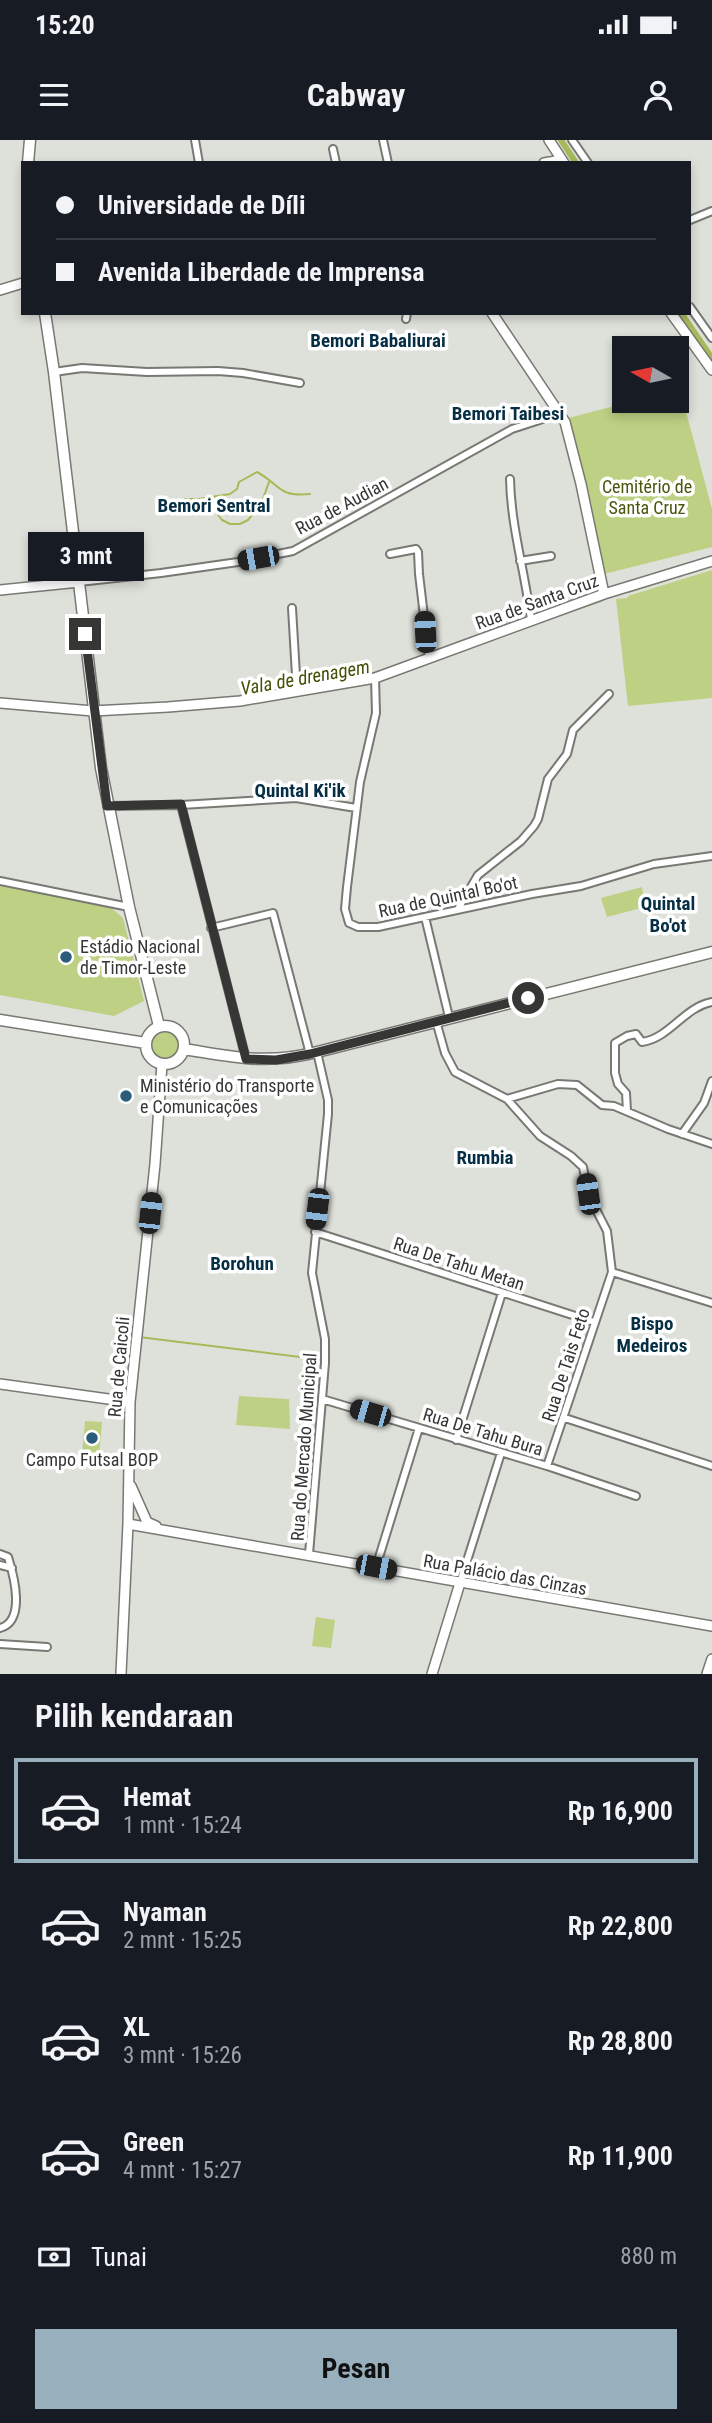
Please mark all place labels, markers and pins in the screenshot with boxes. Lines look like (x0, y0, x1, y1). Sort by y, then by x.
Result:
place label: Estádio Nacional de Timor-Leste (80, 936, 200, 978)
marker: Estádio Nacional de Timor-Leste (58, 949, 74, 965)
place label: Ministério do Transporte e Comunicações (140, 1075, 314, 1117)
marker: Ministério do Transporte e Comunicações (118, 1088, 134, 1104)
marker: Campo Futsal BOP (84, 1430, 100, 1446)
place label: Campo Futsal BOP (26, 1449, 158, 1470)

